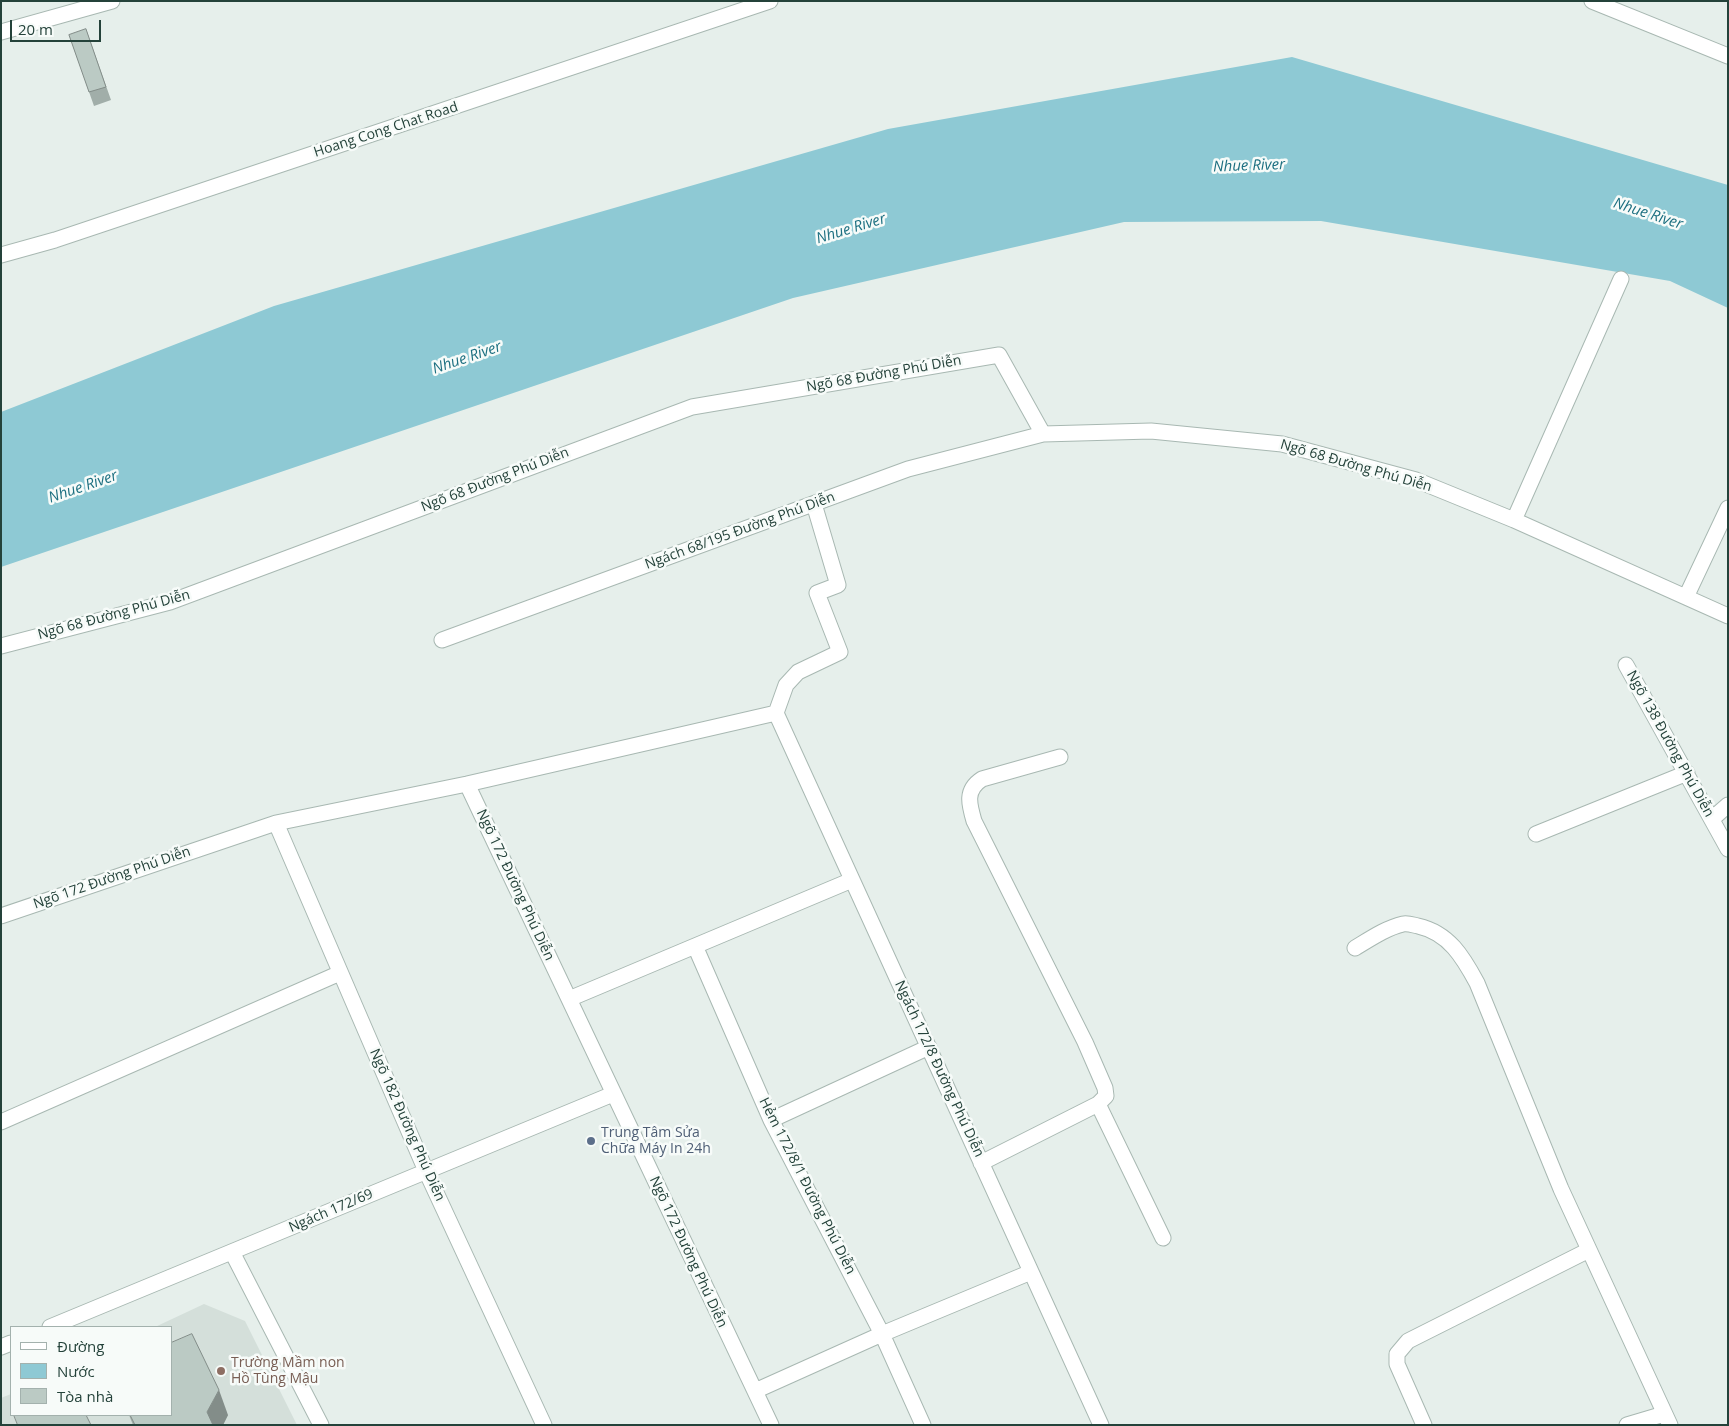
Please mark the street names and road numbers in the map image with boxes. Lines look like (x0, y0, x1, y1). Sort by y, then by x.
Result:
street label: Hoang Cong Chat Road (312, 99, 460, 161)
street label: Ngõ 68 Đường Phú Diễn (805, 352, 963, 396)
street label: Ngõ 68 Đường Phú Diễn (1278, 436, 1434, 496)
street label: Ngõ 68 Đường Phú Diễn (419, 444, 571, 516)
street label: Ngách 68/195 Đường Phú Diễn (643, 489, 837, 573)
street label: Ngõ 68 Đường Phú Diễn (36, 587, 192, 643)
street label: Ngõ 138 Đường Phú Diễn (1623, 668, 1717, 820)
street label: Ngõ 172 Đường Phú Diễn (473, 807, 557, 963)
street label: Ngõ 172 Đường Phú Diễn (31, 843, 193, 913)
street label: Ngách 172/8 Đường Phú Diễn (891, 978, 987, 1160)
street label: Ngõ 182 Đường Phú Diễn (366, 1046, 448, 1204)
street label: Hẻm 172/8/1 Đường Phú Diễn (755, 1095, 859, 1277)
street label: Ngõ 172 Đường Phú Diễn (646, 1174, 730, 1330)
street label: Ngách 172/69 (286, 1186, 376, 1236)

